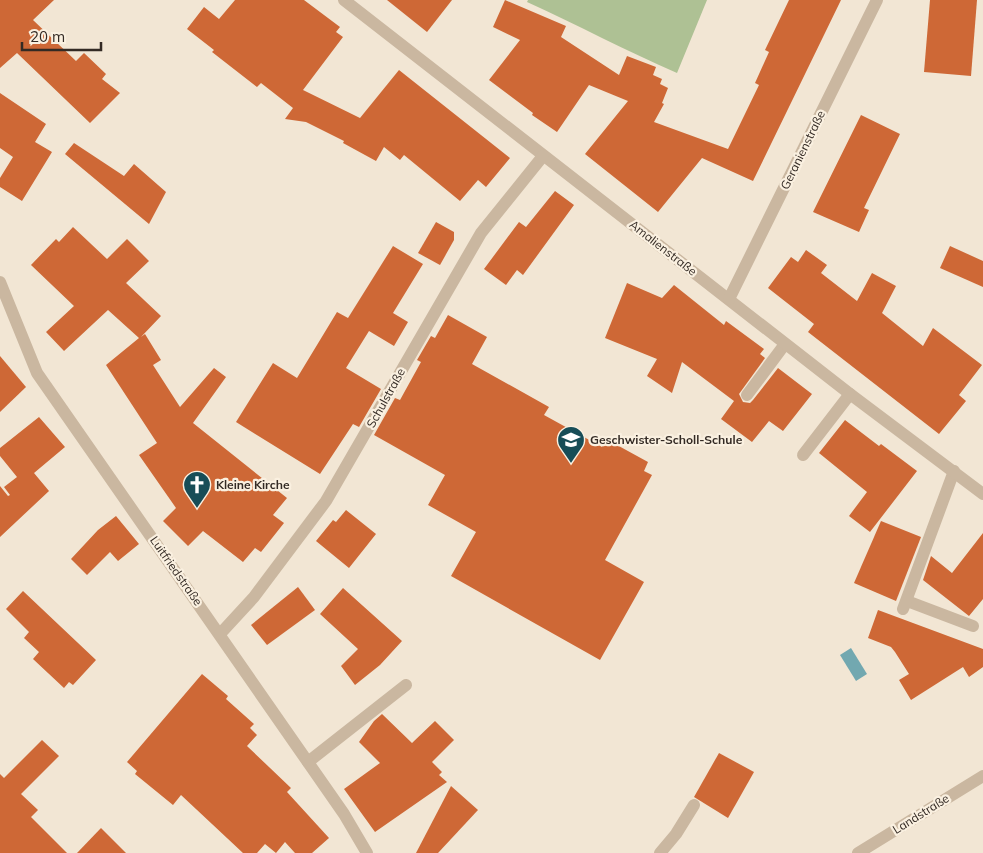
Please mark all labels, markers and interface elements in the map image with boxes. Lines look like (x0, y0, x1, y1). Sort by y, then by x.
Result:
scale bar (22, 20, 101, 52)
text: 20 m (30, 27, 65, 46)
street label: Geranienstraße (777, 108, 828, 192)
street label: Amalienstraße (627, 217, 700, 279)
street label: Schulstraße (363, 365, 408, 430)
school or university icon: Geschwister-Scholl-Schule (556, 425, 586, 464)
place label: Geschwister-Scholl-Schule (590, 432, 743, 447)
church icon: Kleine Kirche (182, 470, 212, 509)
place label: Kleine Kirche (216, 477, 290, 492)
street label: Luitfriedstraße (147, 533, 206, 608)
street label: Landstraße (890, 790, 952, 837)

